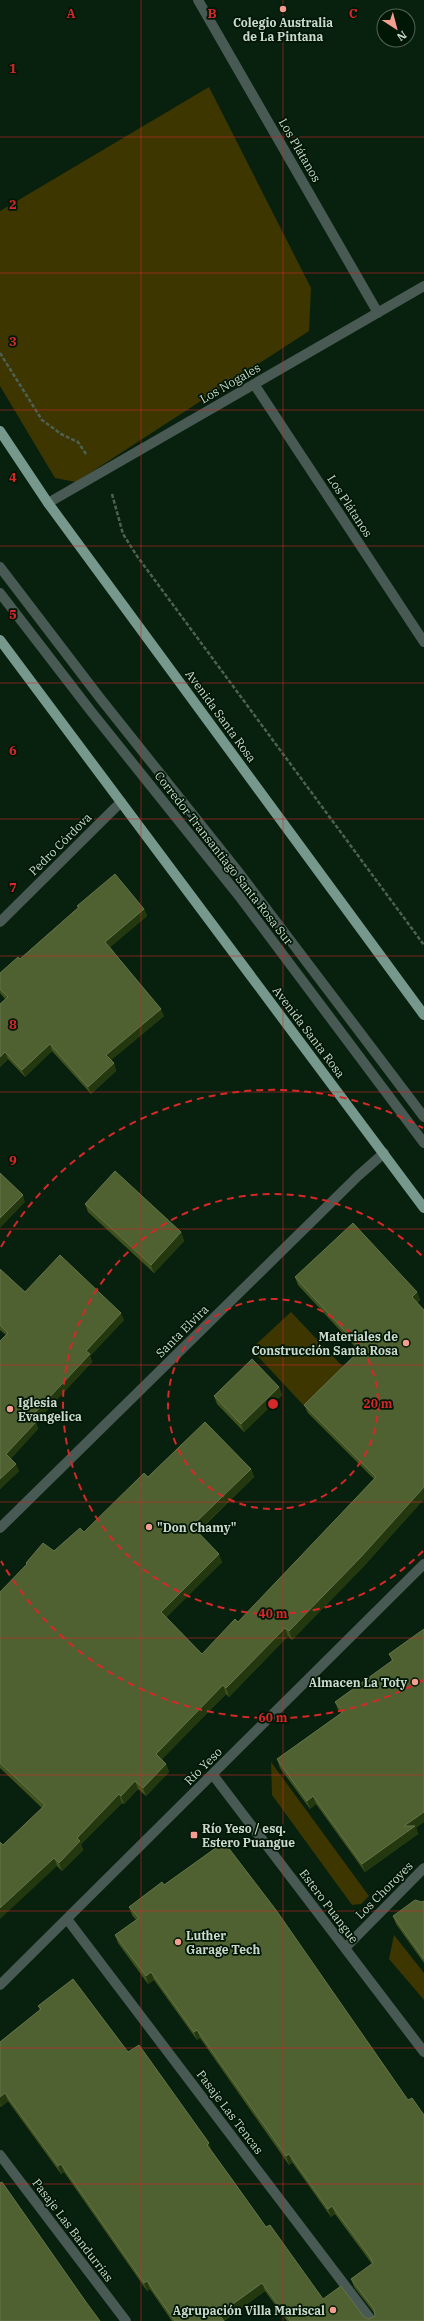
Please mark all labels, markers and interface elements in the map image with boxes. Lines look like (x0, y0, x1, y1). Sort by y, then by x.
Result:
marker: Colegio Australia de La Pintana (278, 4, 288, 14)
text: A (66, 5, 76, 22)
text: B (207, 5, 217, 22)
text: C (349, 5, 358, 22)
north arrow (376, 8, 416, 48)
place label: Colegio Australia de La Pintana (233, 15, 333, 44)
text: N (394, 28, 410, 44)
text: 1 (9, 60, 17, 77)
street label: Los Plátanos (276, 115, 324, 185)
text: 2 (9, 196, 17, 213)
text: 3 (9, 333, 17, 350)
street label: Los Nogales (197, 360, 263, 406)
text: 4 (9, 469, 17, 486)
street label: Los Plátanos (324, 472, 376, 540)
text: 5 (9, 606, 17, 623)
street label: Avenida Santa Rosa (182, 667, 260, 766)
text: 6 (9, 742, 17, 759)
street label: Corredor Transantiago Santa Rosa Sur (152, 768, 297, 948)
street label: Pedro Córdova (26, 809, 95, 878)
text: 7 (9, 879, 17, 896)
street label: Avenida Santa Rosa (270, 983, 349, 1081)
text: 8 (9, 1016, 17, 1033)
text: 9 (9, 1152, 17, 1169)
street label: Santa Elvira (153, 1301, 212, 1360)
place label: Materiales de Construcción Santa Rosa (252, 1329, 398, 1358)
marker: Materiales de Construcción Santa Rosa (401, 1338, 411, 1348)
place label: Iglesia Evangelica (18, 1395, 82, 1424)
text: 20 m (364, 1396, 393, 1411)
centre of rings (266, 1397, 280, 1411)
marker: Iglesia Evangelica (5, 1404, 15, 1414)
place label: "Don Chamy" (157, 1520, 237, 1535)
marker: "Don Chamy" (144, 1522, 154, 1532)
text: 40 m (259, 1606, 288, 1621)
place label: Almacen La Toty (309, 1675, 407, 1690)
marker: Almacen La Toty (410, 1677, 420, 1687)
text: 60 m (259, 1710, 288, 1725)
street label: Río Yeso (181, 1744, 225, 1788)
place label: Río Yeso / esq. Estero Puangue (202, 1821, 295, 1850)
marker: Río Yeso / esq. Estero Puangue (189, 1830, 199, 1840)
street label: Los Choroyes (352, 1858, 416, 1922)
street label: Estero Puangue (296, 1866, 362, 1946)
place label: Luther Garage Tech (186, 1928, 260, 1957)
marker: Luther Garage Tech (173, 1937, 183, 1947)
street label: Pasaje Las Tencas (193, 2067, 267, 2157)
street label: Pasaje Las Bandurrias (29, 2175, 117, 2285)
place label: Agrupación Villa Mariscal (173, 2303, 325, 2318)
marker: Agrupación Villa Mariscal (328, 2305, 338, 2315)

